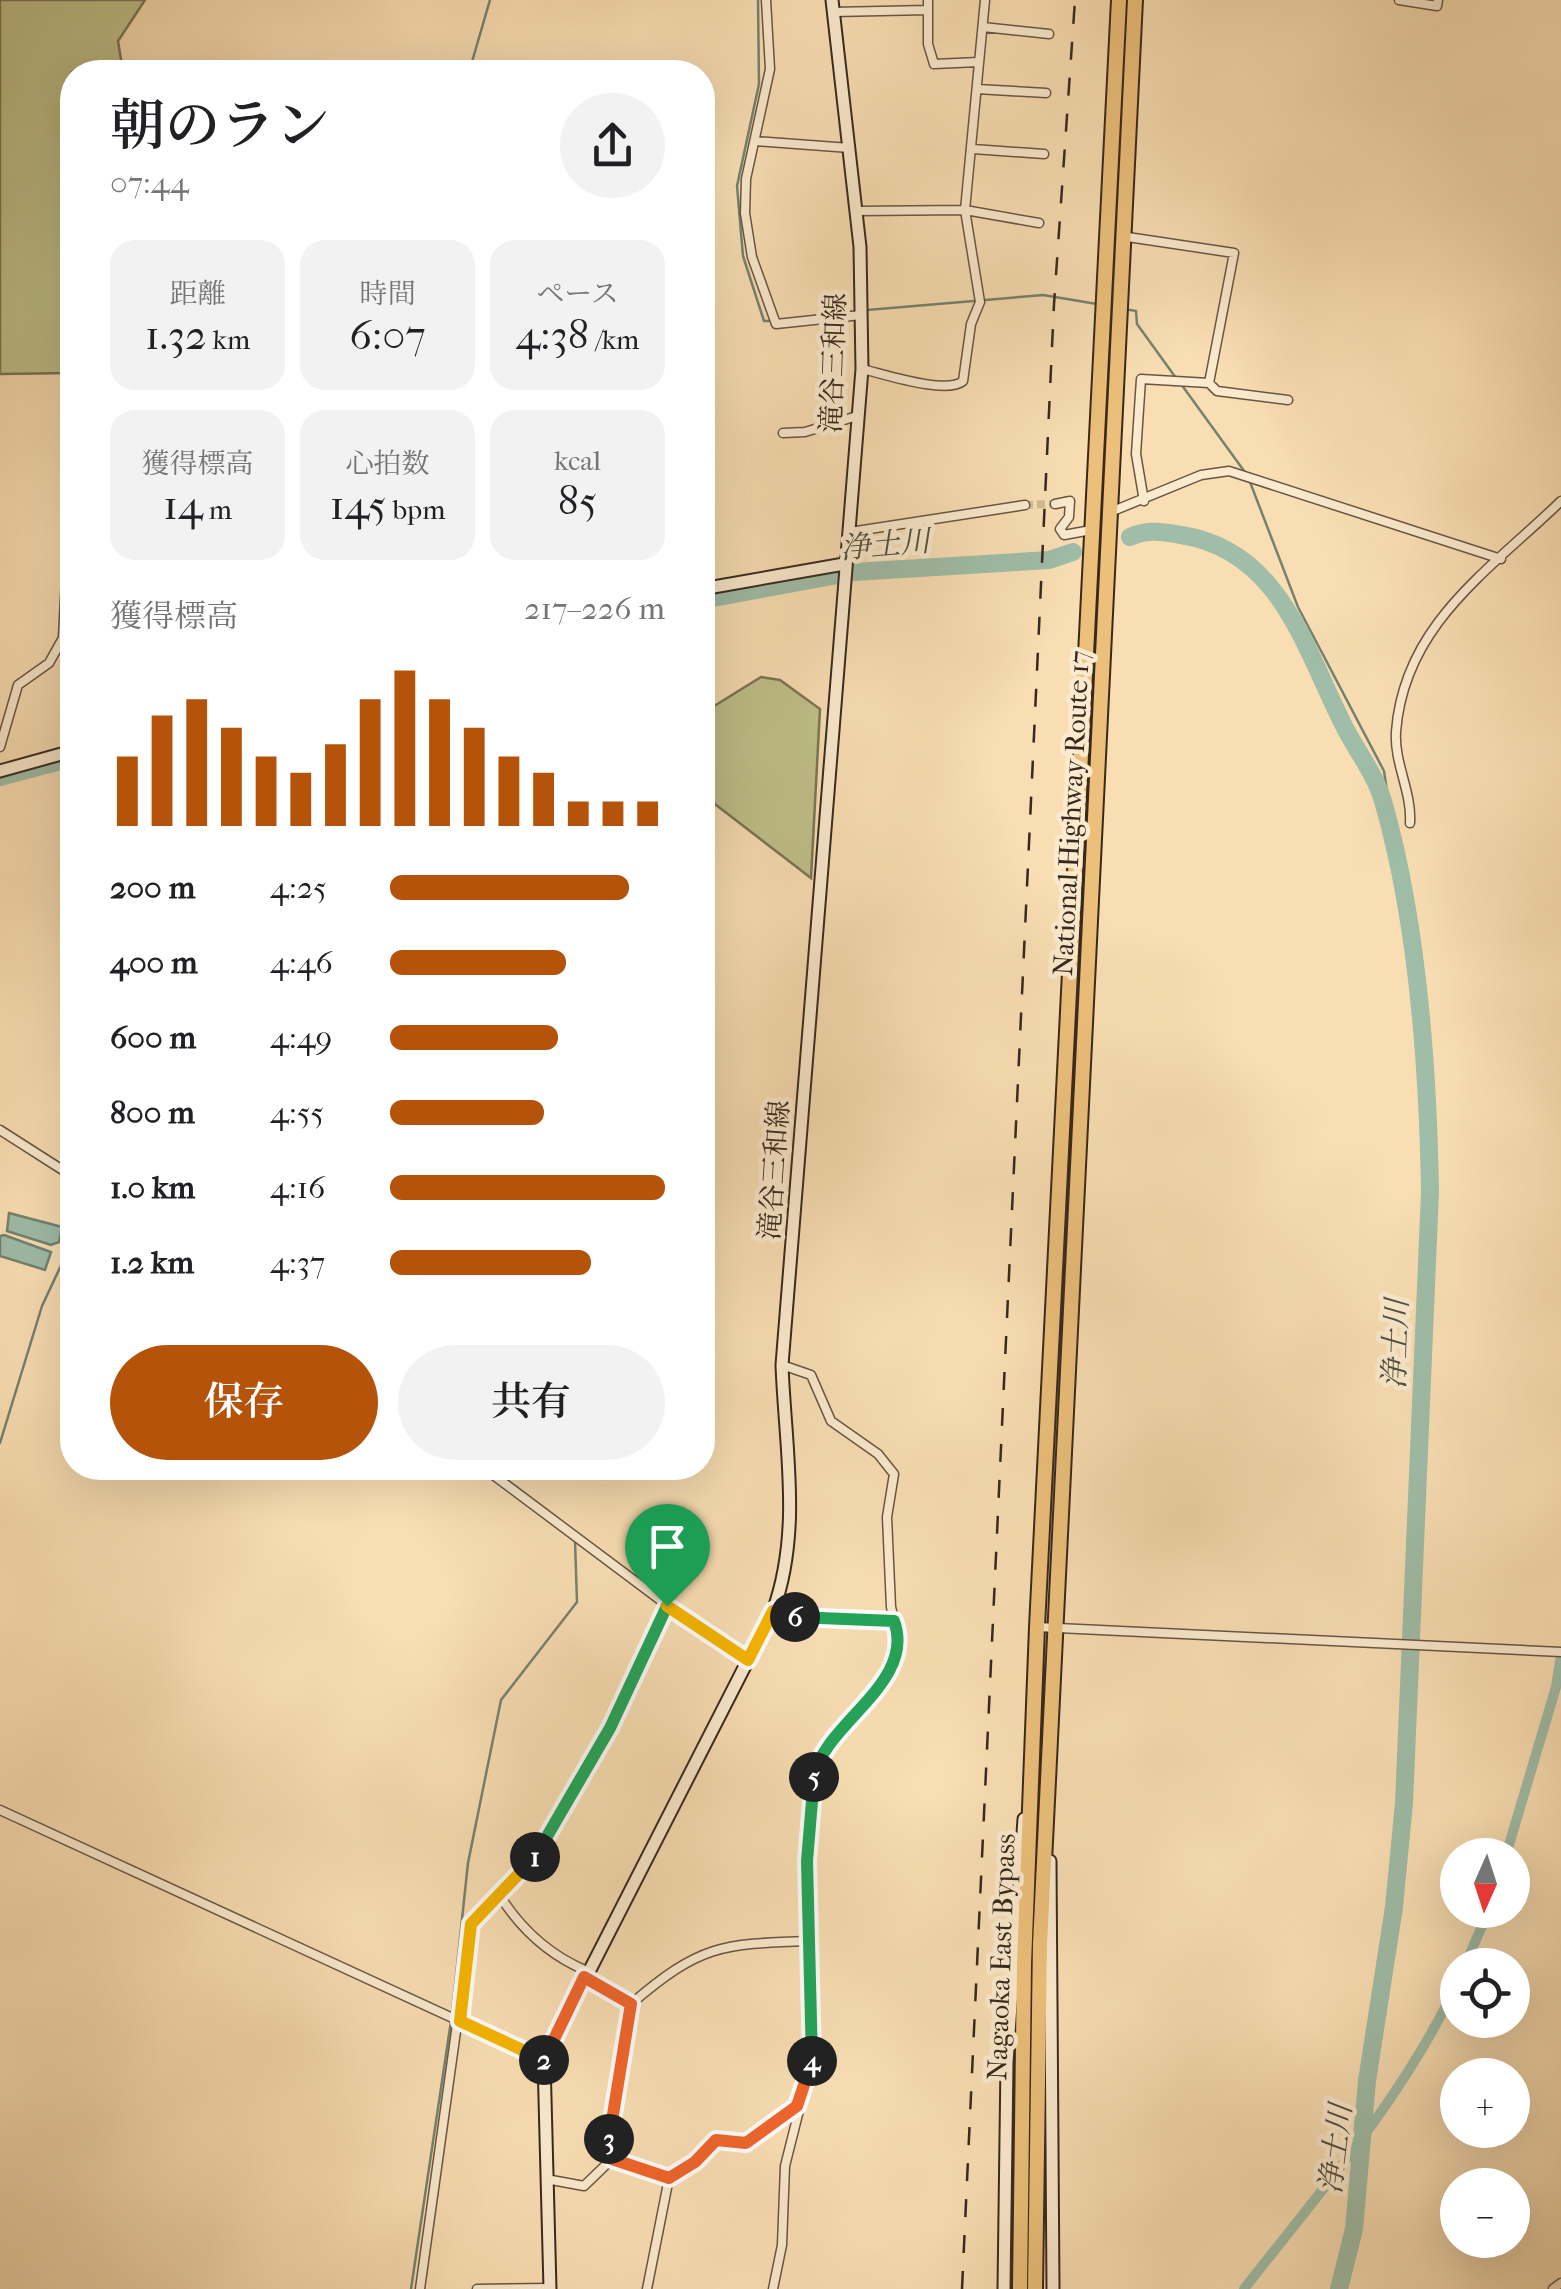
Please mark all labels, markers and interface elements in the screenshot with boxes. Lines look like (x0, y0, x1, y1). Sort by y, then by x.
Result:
button: share (560, 93, 665, 198)
text: 朝のラン (110, 94, 330, 158)
text: 07:44 (110, 164, 189, 201)
text: 距離 (169, 277, 226, 310)
text: 時間 (359, 277, 416, 310)
text: ペース (536, 277, 619, 310)
street label: 滝谷三和線 (814, 292, 852, 434)
text: 1.32 (145, 311, 207, 360)
text: 6:07 (349, 311, 426, 360)
text: 4:38 (516, 311, 589, 360)
text: km (207, 323, 250, 356)
text: /km (589, 323, 639, 356)
text: kcal (554, 444, 601, 477)
text: 獲得標高 (141, 447, 254, 480)
text: 心拍数 (345, 447, 430, 480)
text: 85 (558, 477, 597, 526)
text: 14 (163, 481, 203, 530)
text: 145 (330, 481, 386, 530)
text: m (203, 493, 232, 526)
text: bpm (386, 493, 445, 526)
water label: 浄土川 (839, 523, 934, 566)
text: 217–226 m (524, 590, 665, 627)
text: 獲得標高 (110, 598, 238, 635)
street label: National Highway Route 17 (1046, 649, 1096, 977)
text: 200 m (110, 869, 195, 906)
text: 4:25 (270, 869, 327, 906)
text: 400 m (110, 944, 198, 981)
text: 4:46 (270, 944, 333, 981)
text: 600 m (110, 1019, 196, 1056)
text: 4:49 (270, 1019, 332, 1056)
text: 800 m (110, 1094, 195, 1131)
text: 4:55 (270, 1094, 324, 1131)
street label: 滝谷三和線 (753, 1099, 795, 1241)
text: 1.0 km (110, 1169, 195, 1206)
text: 4:16 (270, 1169, 325, 1206)
text: 1.2 km (110, 1244, 194, 1281)
text: 4:37 (270, 1244, 325, 1281)
water label: 浄土川 (1377, 1295, 1415, 1390)
button: 保存 (110, 1345, 378, 1460)
button: 共有 (398, 1345, 665, 1460)
pin (625, 1504, 710, 1607)
icon: arrive (640, 1519, 695, 1574)
pin: 6 (770, 1592, 820, 1642)
text: 6 (787, 1600, 803, 1633)
pin: 5 (789, 1752, 839, 1802)
text: 5 (808, 1760, 820, 1793)
pin: 1 (510, 1832, 560, 1882)
street label: Nagaoka East Bypass (980, 1833, 1022, 2081)
north arrow (1440, 1838, 1530, 1928)
map controls (1440, 1838, 1530, 2258)
text: 1 (530, 1840, 540, 1873)
button: locate (1440, 1948, 1530, 2038)
pin: 2 (519, 2035, 569, 2085)
pin: 4 (787, 2036, 837, 2086)
text: 2 (537, 2043, 551, 2076)
text: 4 (804, 2044, 820, 2077)
button: + (1440, 2058, 1530, 2148)
water label: 浄土川 (1313, 2099, 1359, 2196)
pin: 3 (584, 2114, 634, 2164)
text: 3 (603, 2122, 615, 2155)
button: − (1440, 2168, 1530, 2258)

